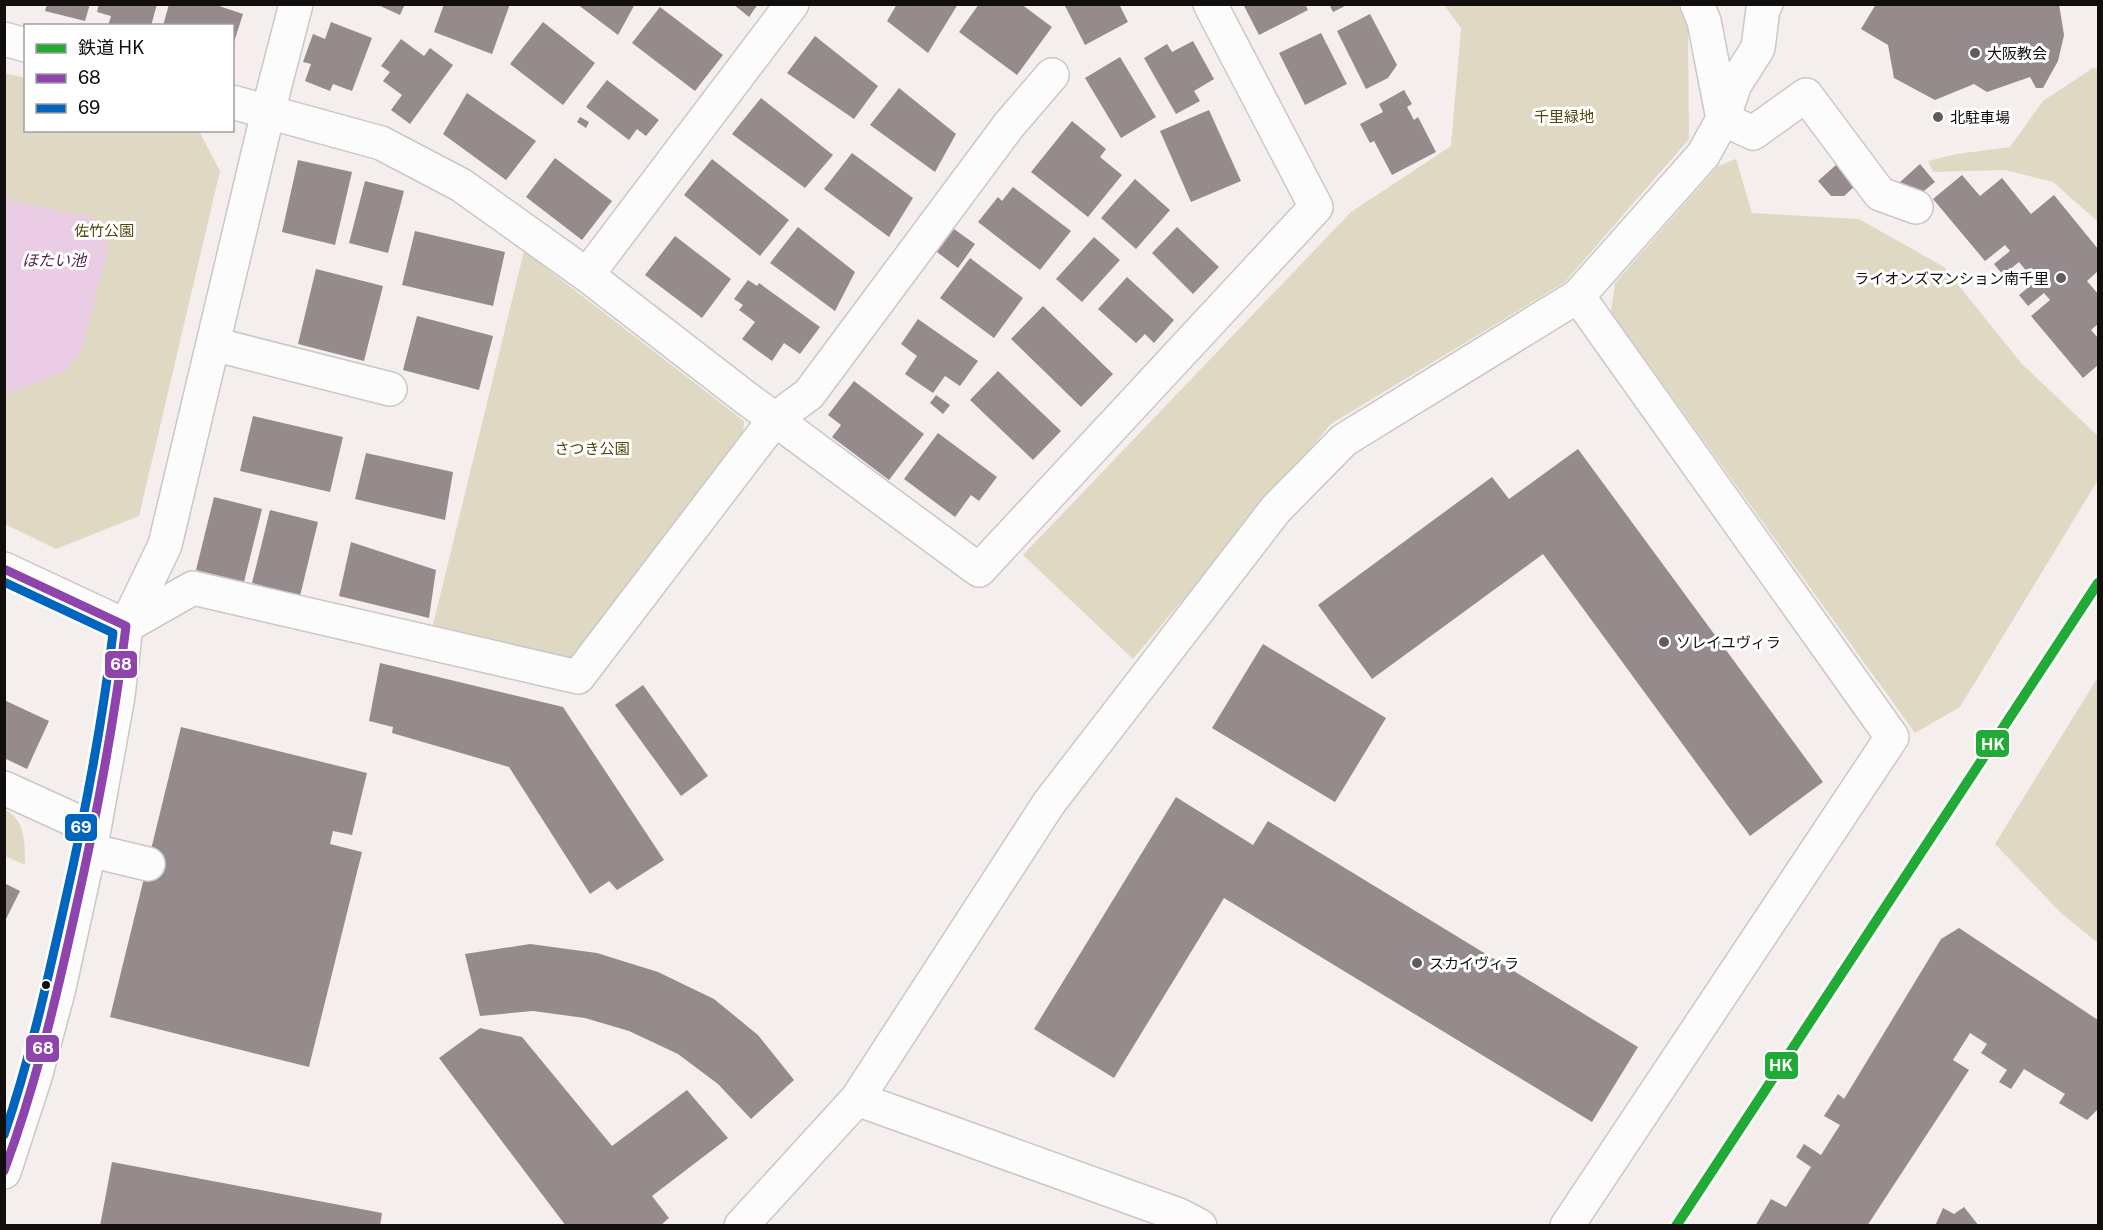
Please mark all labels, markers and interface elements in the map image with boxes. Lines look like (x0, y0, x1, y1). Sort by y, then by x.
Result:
legend (24, 24, 234, 132)
text: 鉄道 HK (78, 37, 144, 58)
place label: 大阪教会 (1987, 45, 2047, 62)
marker: 大阪教会 (1968, 46, 1982, 60)
text: 68 (78, 67, 101, 88)
text: 69 (78, 97, 100, 118)
park label: 千里緑地 (1534, 108, 1594, 125)
place label: 北駐車場 (1950, 109, 2010, 126)
marker: 北駐車場 (1931, 110, 1945, 124)
park label: 佐竹公園 (74, 222, 134, 239)
water label: ほたい池 (22, 251, 88, 270)
place label: ライオンズマンション南千里 (1854, 270, 2049, 287)
marker: ライオンズマンション南千里 (2054, 271, 2068, 285)
park label: さつき公園 (554, 440, 630, 457)
place label: ソレイユヴィラ (1676, 634, 1781, 651)
marker: ソレイユヴィラ (1657, 635, 1671, 649)
line badge: 68 (104, 650, 138, 679)
text: 68 (110, 655, 132, 674)
line badge: HK (1975, 729, 2010, 758)
text: HK (1981, 735, 2005, 754)
line badge: 69 (64, 813, 98, 842)
text: 69 (70, 818, 92, 837)
place label: スカイヴィラ (1429, 955, 1519, 972)
marker: スカイヴィラ (1410, 956, 1424, 970)
unlabelled marker (40, 979, 52, 991)
line badge: 68 (25, 1034, 60, 1063)
text: 68 (32, 1039, 54, 1058)
line badge: HK (1764, 1051, 1799, 1080)
text: HK (1769, 1056, 1793, 1075)

